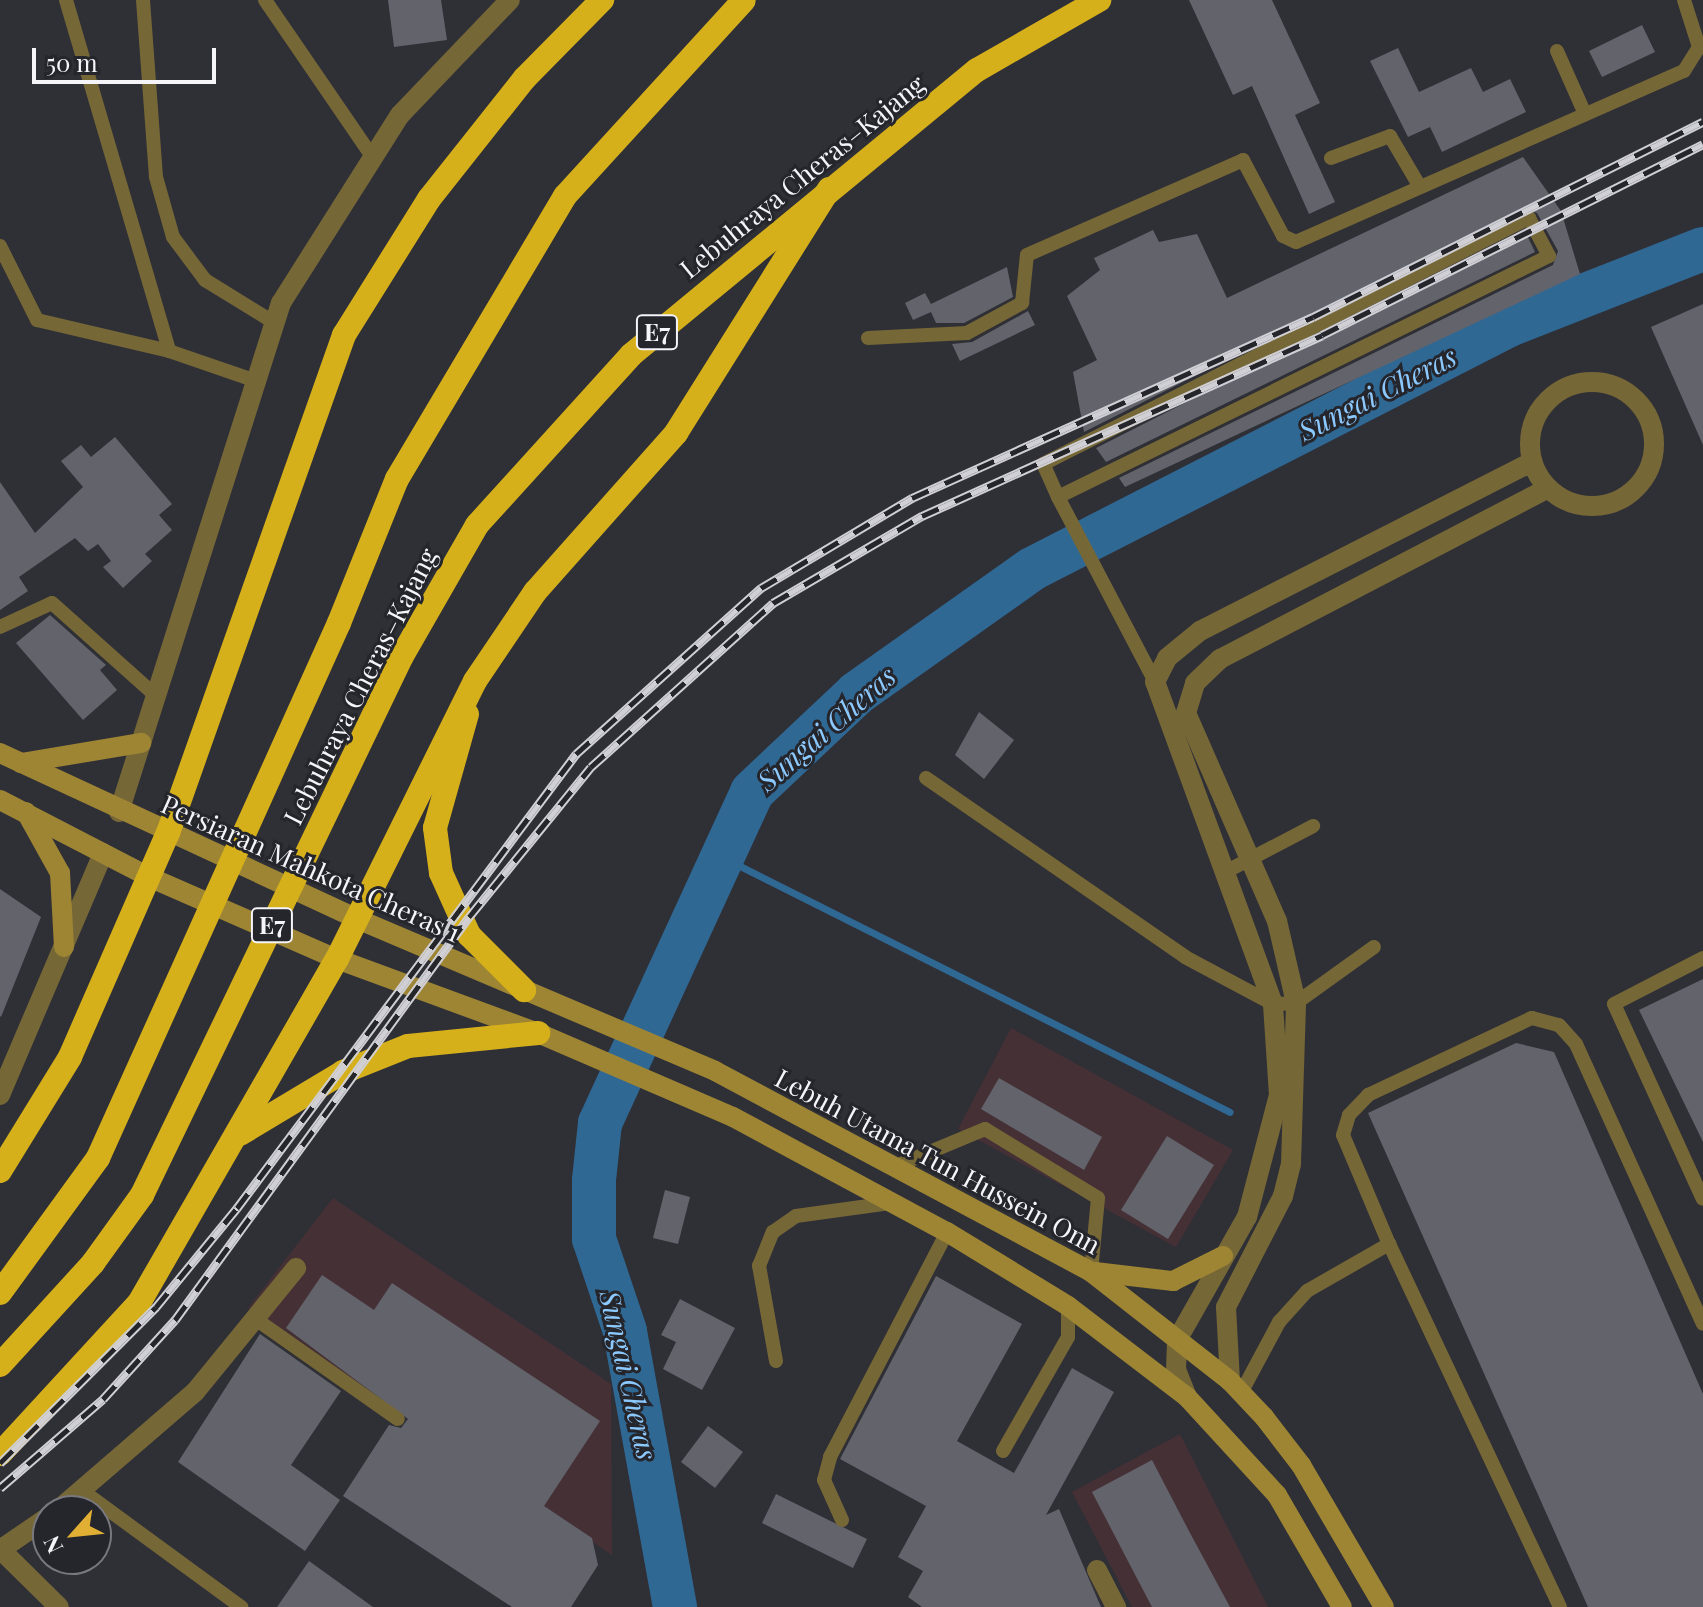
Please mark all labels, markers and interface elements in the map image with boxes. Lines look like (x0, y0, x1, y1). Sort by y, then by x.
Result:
scale bar (36, 32, 220, 82)
text: 50 m (46, 46, 98, 78)
street label: Lebuhraya Cheras–Kajang (673, 67, 931, 285)
road number: E7 (635, 312, 679, 352)
water label: Sungai Cheras (1292, 339, 1462, 447)
street label: Lebuhraya Cheras–Kajang (277, 542, 443, 830)
water label: Sungai Cheras (750, 659, 902, 797)
street label: Persiaran Mahkota Cheras 1 (157, 788, 465, 948)
road number: E7 (250, 905, 294, 945)
street label: Lebuh Utama Tun Hussein Onn (770, 1062, 1106, 1260)
water label: Sungai Cheras (593, 1287, 665, 1463)
north arrow (32, 1495, 112, 1575)
text: N (35, 1531, 69, 1559)

